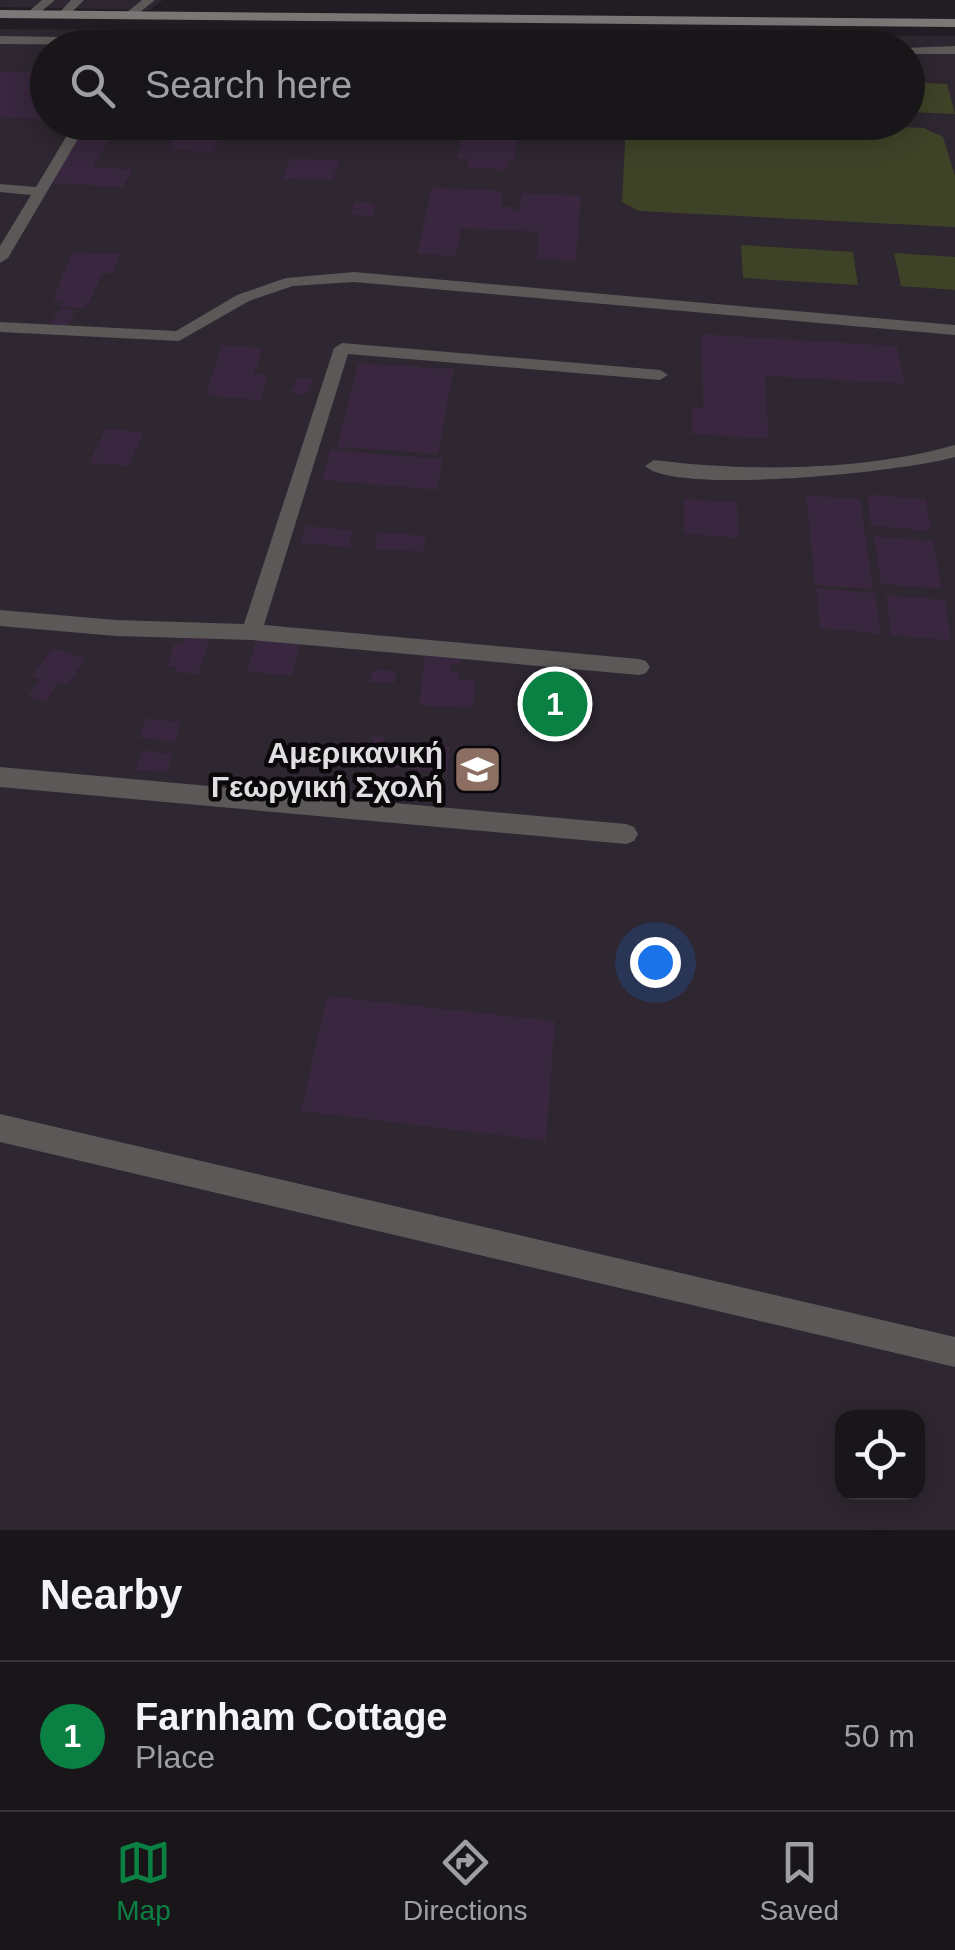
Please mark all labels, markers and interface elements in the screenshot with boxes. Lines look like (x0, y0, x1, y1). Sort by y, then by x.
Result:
search box (30, 30, 925, 140)
icon: search (65, 58, 120, 113)
text: Search here (145, 64, 352, 106)
pin: 1 (522, 666, 588, 742)
place label: Αμερικανική Γεωργική Σχολή (211, 736, 443, 803)
school or university icon: Αμερικανική Γεωργική Σχολή (452, 744, 504, 796)
your location (630, 937, 681, 988)
map controls (835, 1410, 925, 1500)
button: locate (835, 1410, 925, 1500)
text: Nearby (40, 1571, 182, 1618)
text: Farnham Cottage (135, 1696, 447, 1738)
text: 1 (64, 1718, 81, 1754)
text: 50 m (844, 1718, 915, 1754)
text: Place (135, 1739, 215, 1775)
tab: Map (116, 1835, 171, 1927)
tab: Directions (403, 1835, 528, 1927)
tab: Saved (760, 1835, 839, 1927)

